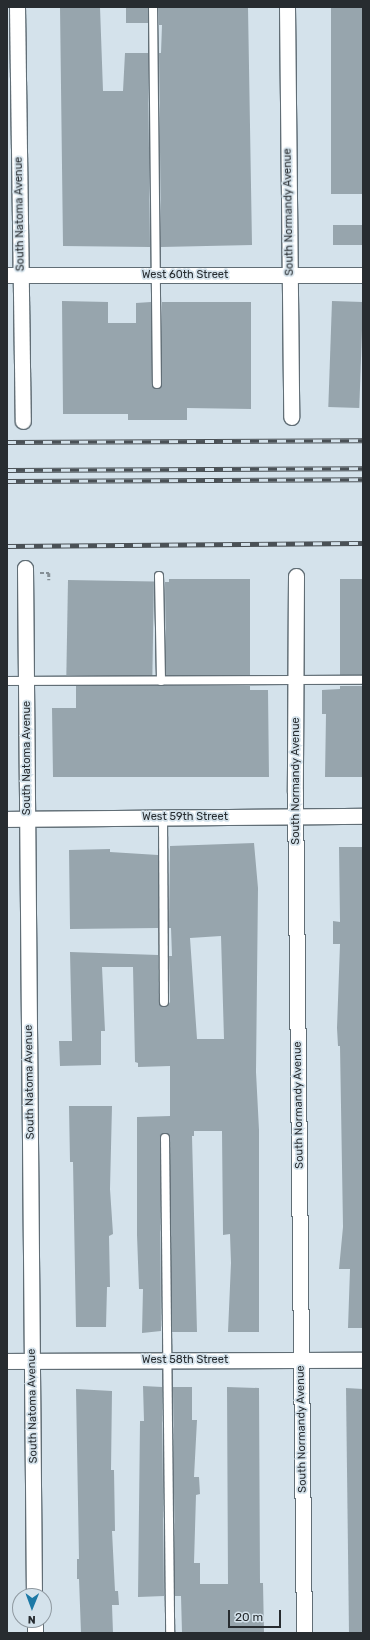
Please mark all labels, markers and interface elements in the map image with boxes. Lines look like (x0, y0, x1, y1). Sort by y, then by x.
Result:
street label: South Normandy Avenue (281, 148, 297, 276)
street label: South Natoma Avenue (12, 156, 28, 272)
street label: West 60th Street (142, 268, 228, 282)
street label: South Natoma Avenue (20, 701, 34, 815)
street label: South Normandy Avenue (289, 717, 303, 845)
street label: West 59th Street (142, 810, 228, 824)
street label: South Natoma Avenue (22, 1024, 38, 1140)
street label: South Normandy Avenue (291, 1041, 307, 1169)
street label: South Natoma Avenue (25, 1348, 41, 1464)
street label: West 58th Street (142, 1353, 228, 1367)
street label: South Normandy Avenue (294, 1365, 310, 1493)
north arrow (12, 1588, 52, 1628)
scale bar (230, 1602, 283, 1628)
text: 20 m (235, 1610, 263, 1624)
text: N (28, 1613, 36, 1626)

